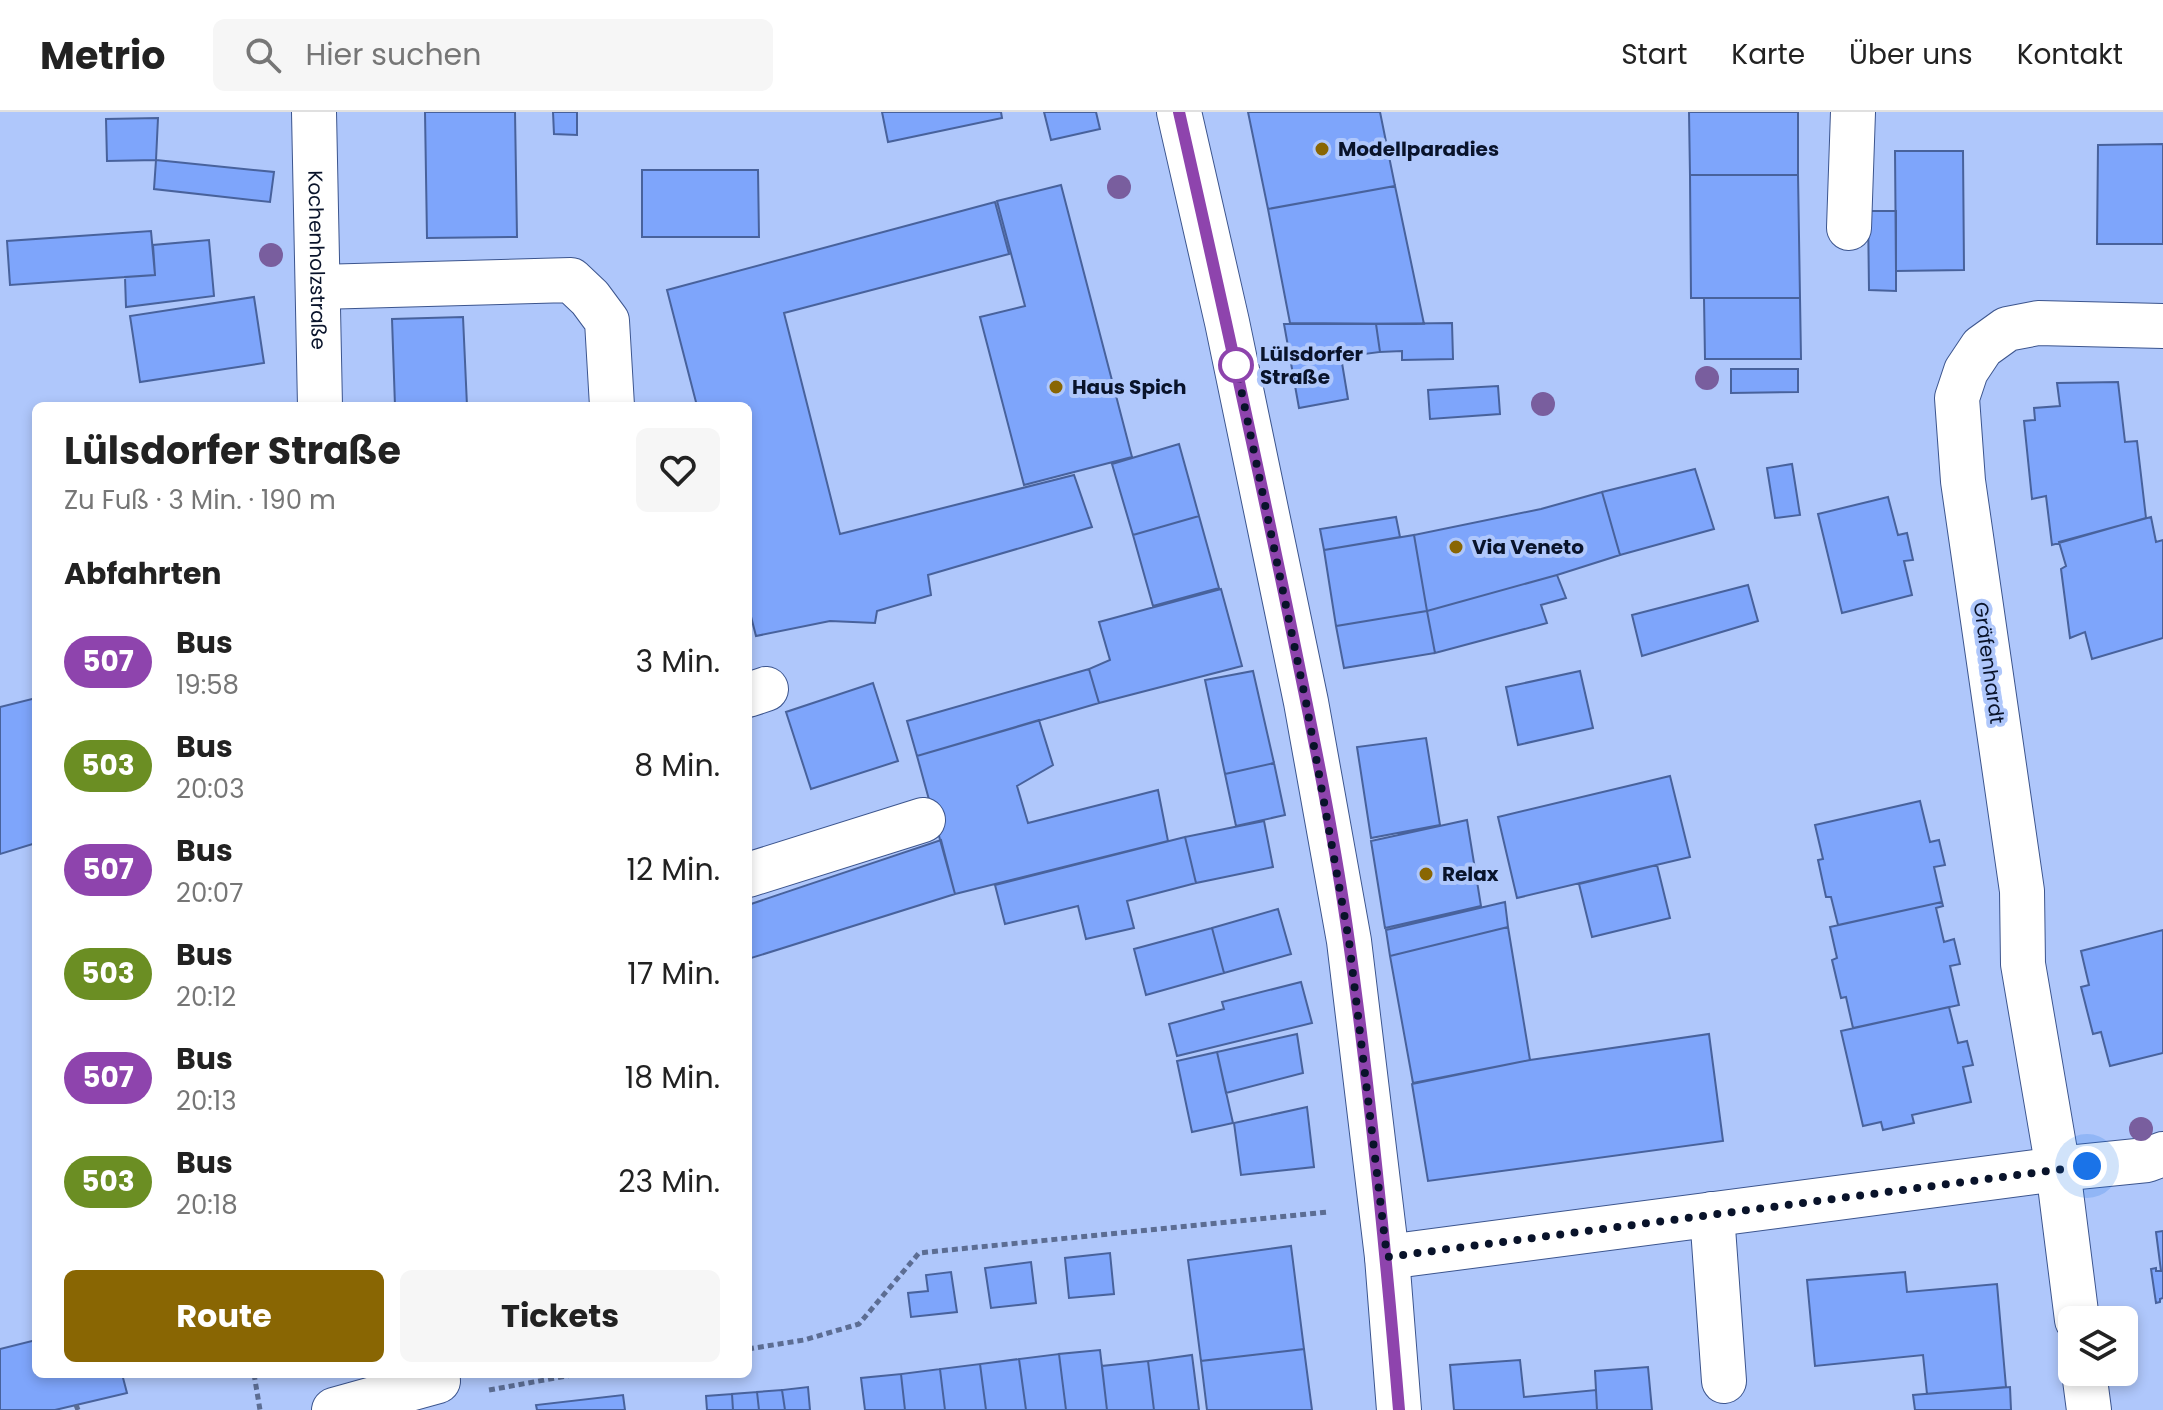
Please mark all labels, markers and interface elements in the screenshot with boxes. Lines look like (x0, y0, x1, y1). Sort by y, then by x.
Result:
search box (213, 19, 773, 91)
text: Metrio (40, 29, 165, 82)
icon: search (241, 33, 285, 77)
text: Hier suchen (305, 33, 481, 76)
text: Start (1621, 35, 1687, 74)
text: Karte (1731, 35, 1805, 74)
text: Über uns (1849, 35, 1973, 74)
text: Kontakt (2017, 35, 2123, 74)
place label: Modellparadies (1338, 135, 1499, 163)
marker: Modellparadies (1313, 140, 1331, 158)
street label: Kochenholzstraße (301, 170, 333, 350)
place label: Lülsdorfer Straße (1260, 340, 1363, 391)
marker: Lülsdorfer Straße (1219, 348, 1253, 382)
place label: Haus Spich (1072, 373, 1186, 401)
marker: Haus Spich (1047, 378, 1065, 396)
text: Lülsdorfer Straße (64, 424, 401, 477)
button: heart (636, 428, 720, 512)
text: Zu Fuß · 3 Min. · 190 m (64, 482, 336, 518)
place label: Via Veneto (1472, 533, 1584, 561)
marker: Via Veneto (1447, 538, 1465, 556)
text: Abfahrten (64, 552, 222, 595)
street label: Gräfenhardt (1967, 600, 2011, 726)
text: Bus (176, 621, 233, 664)
text: 3 Min. (636, 640, 720, 683)
text: 507 (82, 642, 134, 681)
text: 19:58 (176, 667, 239, 703)
text: Bus (176, 725, 233, 768)
text: 8 Min. (634, 744, 720, 787)
text: 503 (81, 746, 135, 785)
text: 20:03 (176, 771, 244, 807)
text: Bus (176, 829, 233, 872)
text: 12 Min. (626, 848, 720, 891)
text: 507 (82, 850, 134, 889)
place label: Relax (1442, 860, 1499, 888)
marker: Relax (1417, 865, 1435, 883)
text: 20:07 (176, 875, 243, 911)
text: Bus (176, 933, 233, 976)
text: 17 Min. (627, 952, 720, 995)
text: 503 (81, 954, 135, 993)
text: 20:12 (176, 979, 236, 1015)
text: Bus (176, 1037, 233, 1080)
text: 18 Min. (625, 1056, 720, 1099)
text: 507 (82, 1058, 134, 1097)
text: 20:13 (176, 1083, 236, 1119)
text: Bus (176, 1141, 233, 1184)
your location (2067, 1146, 2107, 1186)
text: 23 Min. (618, 1160, 720, 1203)
text: 503 (81, 1162, 135, 1201)
text: 20:18 (176, 1187, 238, 1223)
button: Route (64, 1270, 384, 1362)
button: Tickets (400, 1270, 720, 1362)
map controls (2058, 1306, 2138, 1386)
button: layers (2058, 1306, 2138, 1386)

